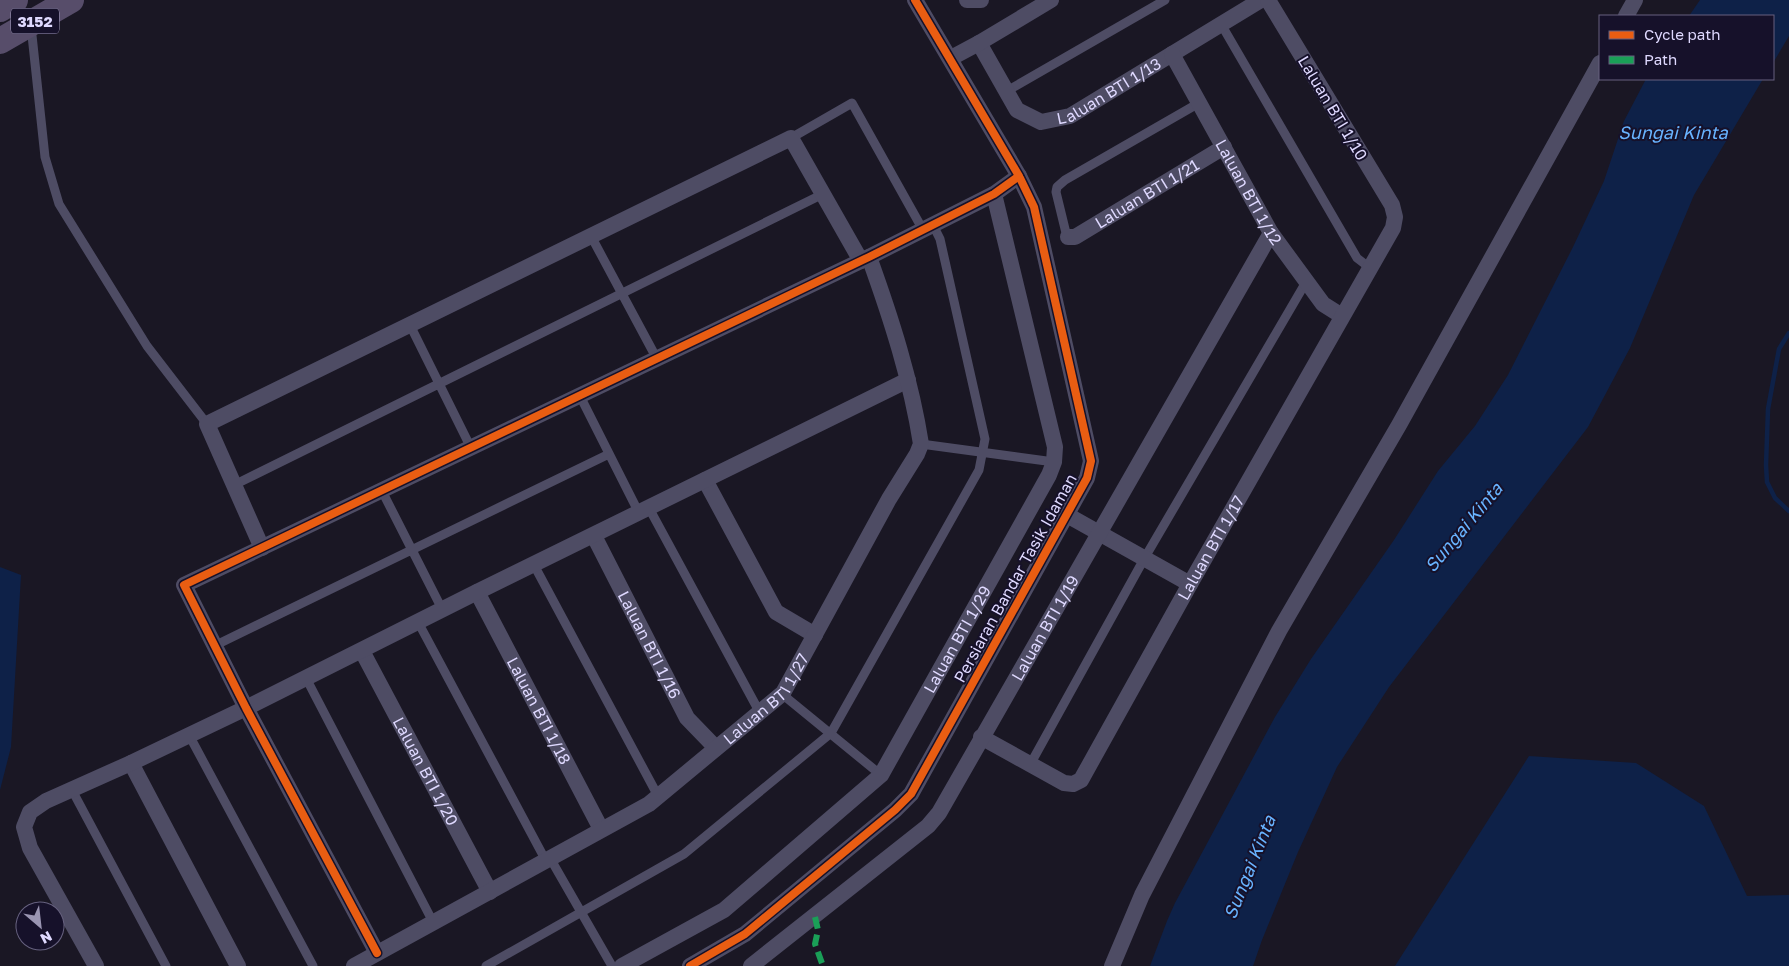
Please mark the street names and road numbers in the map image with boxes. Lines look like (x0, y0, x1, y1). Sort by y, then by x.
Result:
road number: 3152 (11, 8, 59, 34)
street label: Laluan BTI 1/10 (1294, 52, 1372, 164)
street label: Laluan BTI 1/13 (1055, 53, 1165, 129)
street label: Laluan BTI 1/12 (1211, 136, 1286, 249)
street label: Laluan BTI 1/21 (1091, 154, 1203, 233)
street label: Persiaran Bandar Tasik Idaman (949, 470, 1081, 686)
street label: Laluan BTI 1/17 (1173, 492, 1248, 603)
street label: Laluan BTI 1/19 (1007, 572, 1083, 684)
street label: Laluan BTI 1/29 (919, 582, 995, 696)
street label: Laluan BTI 1/16 (614, 587, 685, 702)
street label: Laluan BTI 1/27 (719, 650, 813, 748)
street label: Laluan BTI 1/18 (503, 654, 575, 768)
street label: Laluan BTI 1/20 (389, 713, 463, 829)

